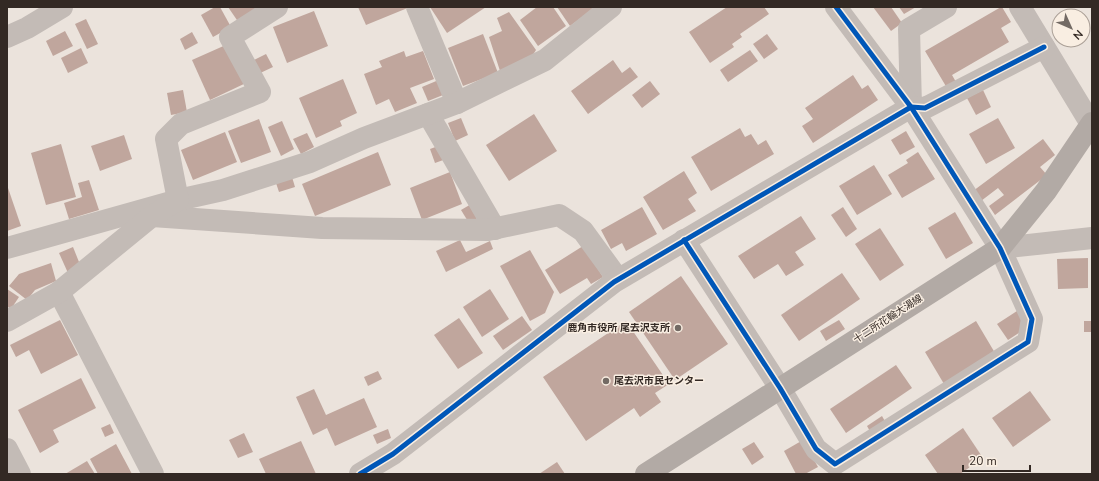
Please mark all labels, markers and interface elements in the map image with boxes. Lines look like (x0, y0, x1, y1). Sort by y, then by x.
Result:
north arrow (1051, 8, 1091, 48)
text: N (1070, 27, 1086, 43)
street label: 十二所花輪大湯線 (851, 291, 925, 347)
place label: 鹿角市役所 尾去沢支所 (567, 321, 670, 335)
marker: 鹿角市役所 尾去沢支所 (673, 323, 683, 333)
place label: 尾去沢市民センター (614, 374, 704, 388)
marker: 尾去沢市民センター (601, 376, 611, 386)
scale bar (963, 447, 1030, 473)
text: 20 m (969, 453, 997, 469)

